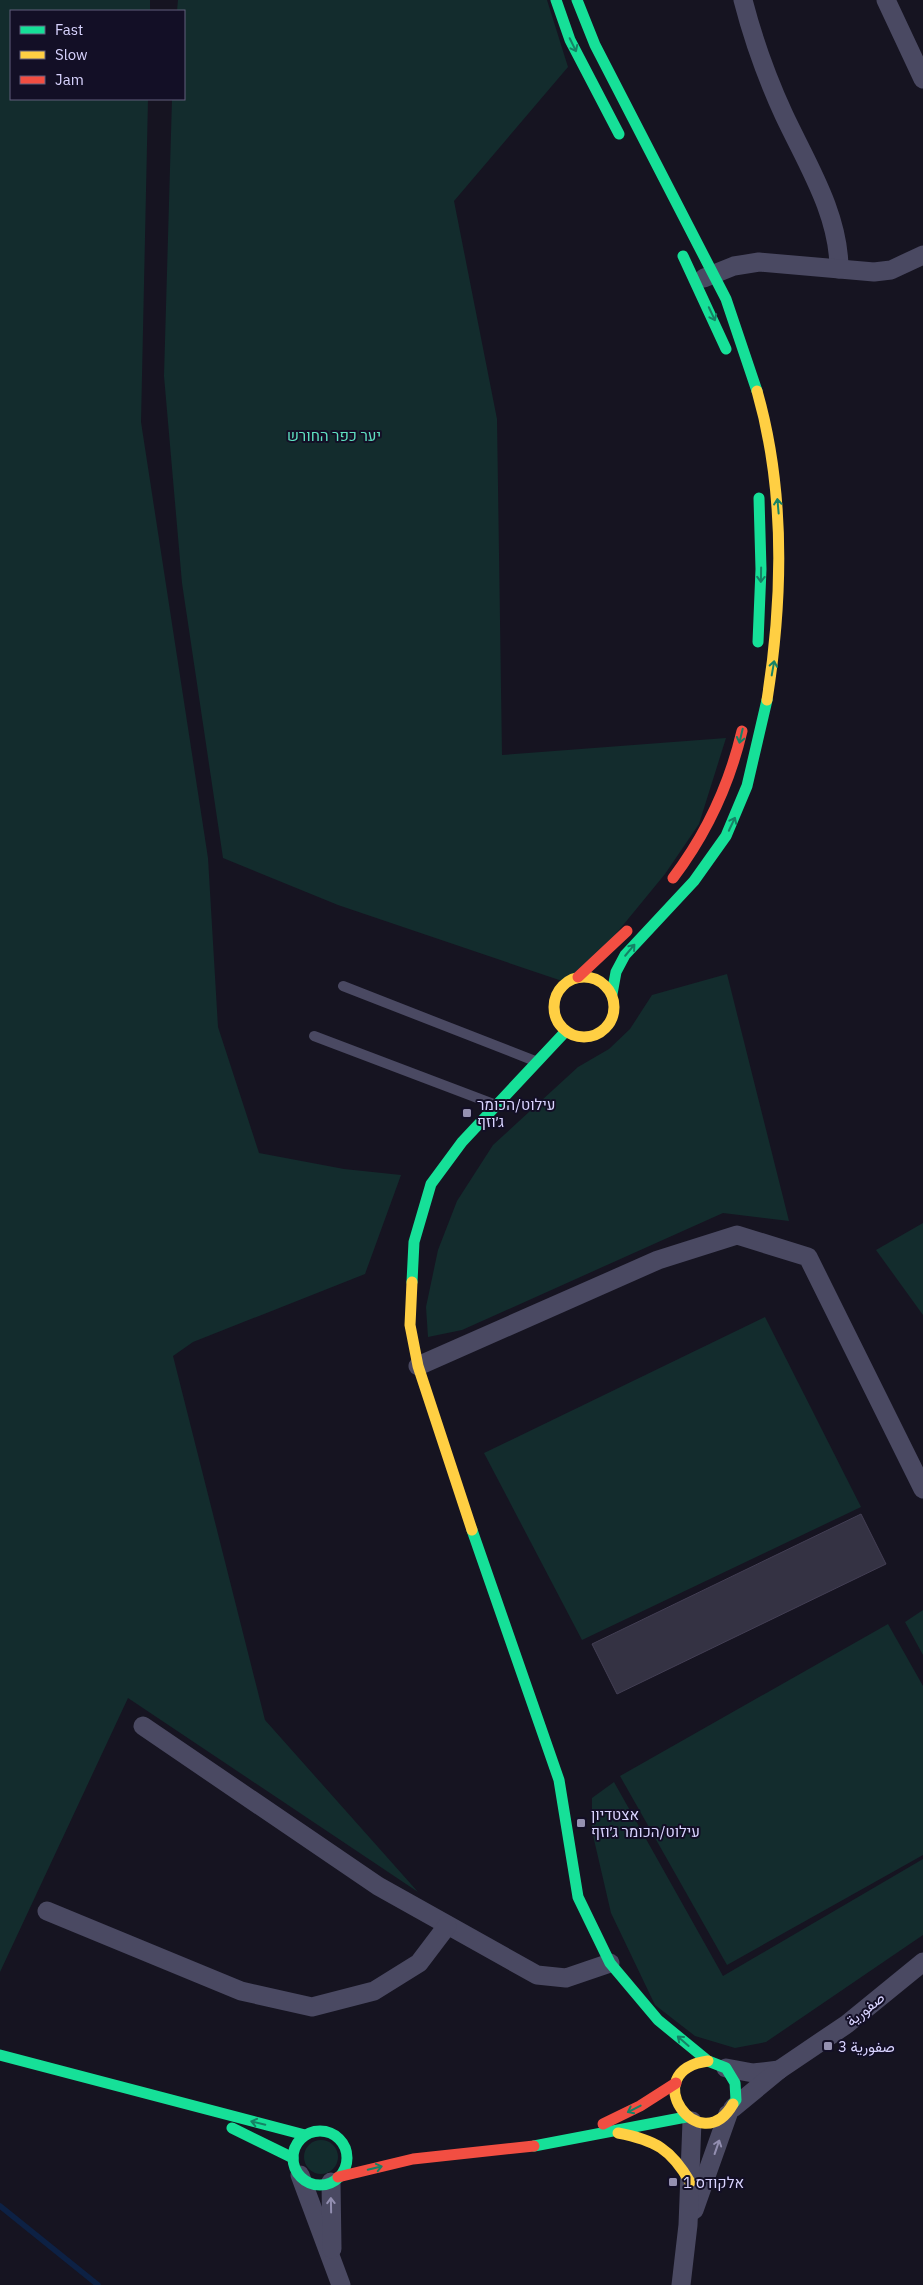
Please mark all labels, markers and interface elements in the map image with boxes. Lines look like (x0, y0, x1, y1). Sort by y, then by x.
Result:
legend (10, 10, 185, 100)
text: Fast (55, 20, 83, 39)
one-way arrow (568, 38, 578, 53)
text: Slow (55, 45, 88, 64)
text: Jam (55, 70, 84, 89)
one-way arrow (707, 306, 717, 321)
park label: יער כפר החורש (287, 426, 381, 445)
one-way arrow (773, 498, 783, 514)
one-way arrow (756, 566, 766, 583)
one-way arrow (769, 660, 778, 676)
one-way arrow (736, 727, 745, 743)
one-way arrow (727, 817, 737, 832)
one-way arrow (625, 944, 636, 957)
place label: עילוט/הכומר ג׳וזף (477, 1095, 556, 1131)
marker: עילוט/הכומר ג׳וזף (461, 1107, 473, 1119)
place label: אצטדיון עילוט/הכומר ג׳וזף (591, 1805, 700, 1841)
marker: אצטדיון עילוט/הכומר ג׳וזף (575, 1817, 587, 1829)
street label: صفورية (842, 1988, 888, 2030)
one-way arrow (676, 2036, 689, 2047)
place label: صفورية 3 (838, 2037, 895, 2056)
marker: صفورية 3 (822, 2040, 834, 2052)
one-way arrow (627, 2105, 642, 2114)
one-way arrow (251, 2118, 267, 2127)
one-way arrow (713, 2140, 722, 2155)
one-way arrow (367, 2163, 383, 2172)
place label: אלקודס 1 (683, 2173, 744, 2192)
marker: אלקודס 1 (667, 2176, 679, 2188)
one-way arrow (327, 2197, 336, 2213)

